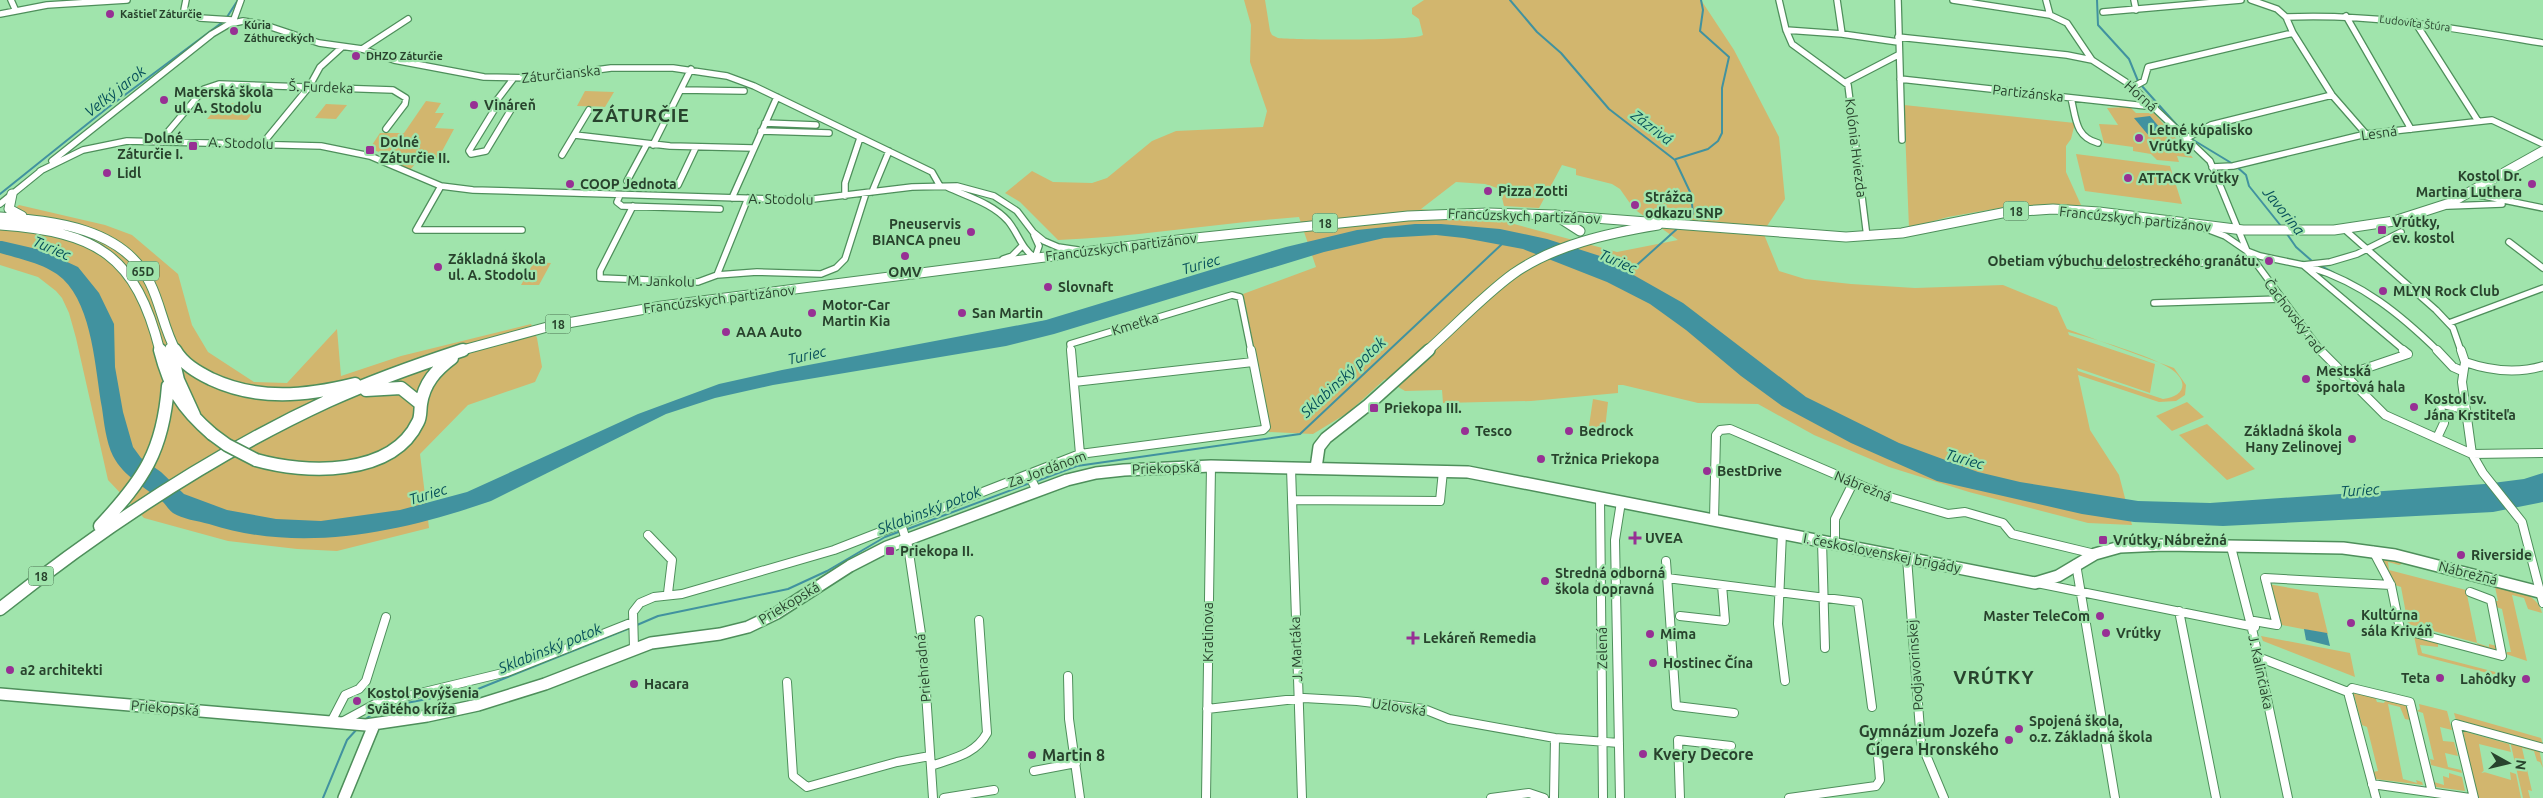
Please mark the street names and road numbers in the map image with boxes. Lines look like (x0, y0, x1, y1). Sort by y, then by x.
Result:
street label: Ľudovíta Štúra (2379, 12, 2451, 33)
street label: Záturčianska (521, 62, 601, 86)
street label: Š. Furdeka (288, 77, 354, 96)
street label: Horná (2121, 77, 2161, 115)
street label: Partizánska (1992, 81, 2064, 105)
street label: Kolónia Hviezda (1842, 98, 1870, 198)
street label: Lesná (2360, 123, 2398, 143)
street label: A. Stodolu (208, 134, 274, 152)
street label: A. Stodolu (748, 190, 814, 208)
road number: 18 (2004, 202, 2028, 220)
street label: Francúzskych partizánov (2058, 203, 2212, 235)
street label: Francúzskych partizánov (1448, 205, 1601, 227)
road number: 18 (1312, 214, 1338, 232)
street label: Francúzskych partizánov (1044, 230, 1198, 264)
road number: 65D (127, 262, 159, 280)
street label: M. Jankolu (627, 272, 695, 290)
street label: Čachovský rad (2261, 275, 2328, 356)
street label: Francúzskych partizánov (642, 282, 796, 316)
street label: Kmeťka (1110, 309, 1160, 339)
road number: 18 (546, 314, 570, 334)
street label: Za Jordánom (1006, 447, 1088, 491)
street label: Priekopská (1132, 459, 1200, 477)
street label: Nábrežná (1832, 467, 1894, 505)
street label: I. československej brigády (1802, 530, 1962, 576)
street label: Nábrežná (2437, 558, 2499, 588)
road number: 18 (28, 566, 54, 586)
street label: Priekopská (756, 579, 822, 627)
street label: Kratinova (1200, 602, 1216, 662)
street label: J. Martáka (1287, 616, 1305, 682)
street label: Podjavorinskej (1904, 619, 1926, 711)
street label: Zelená (1594, 627, 1610, 669)
street label: Priehradná (912, 633, 934, 703)
street label: J. Kalinčiaka (2245, 633, 2277, 711)
street label: Uzlovská (1371, 695, 1427, 719)
street label: Priekopská (130, 697, 200, 719)

